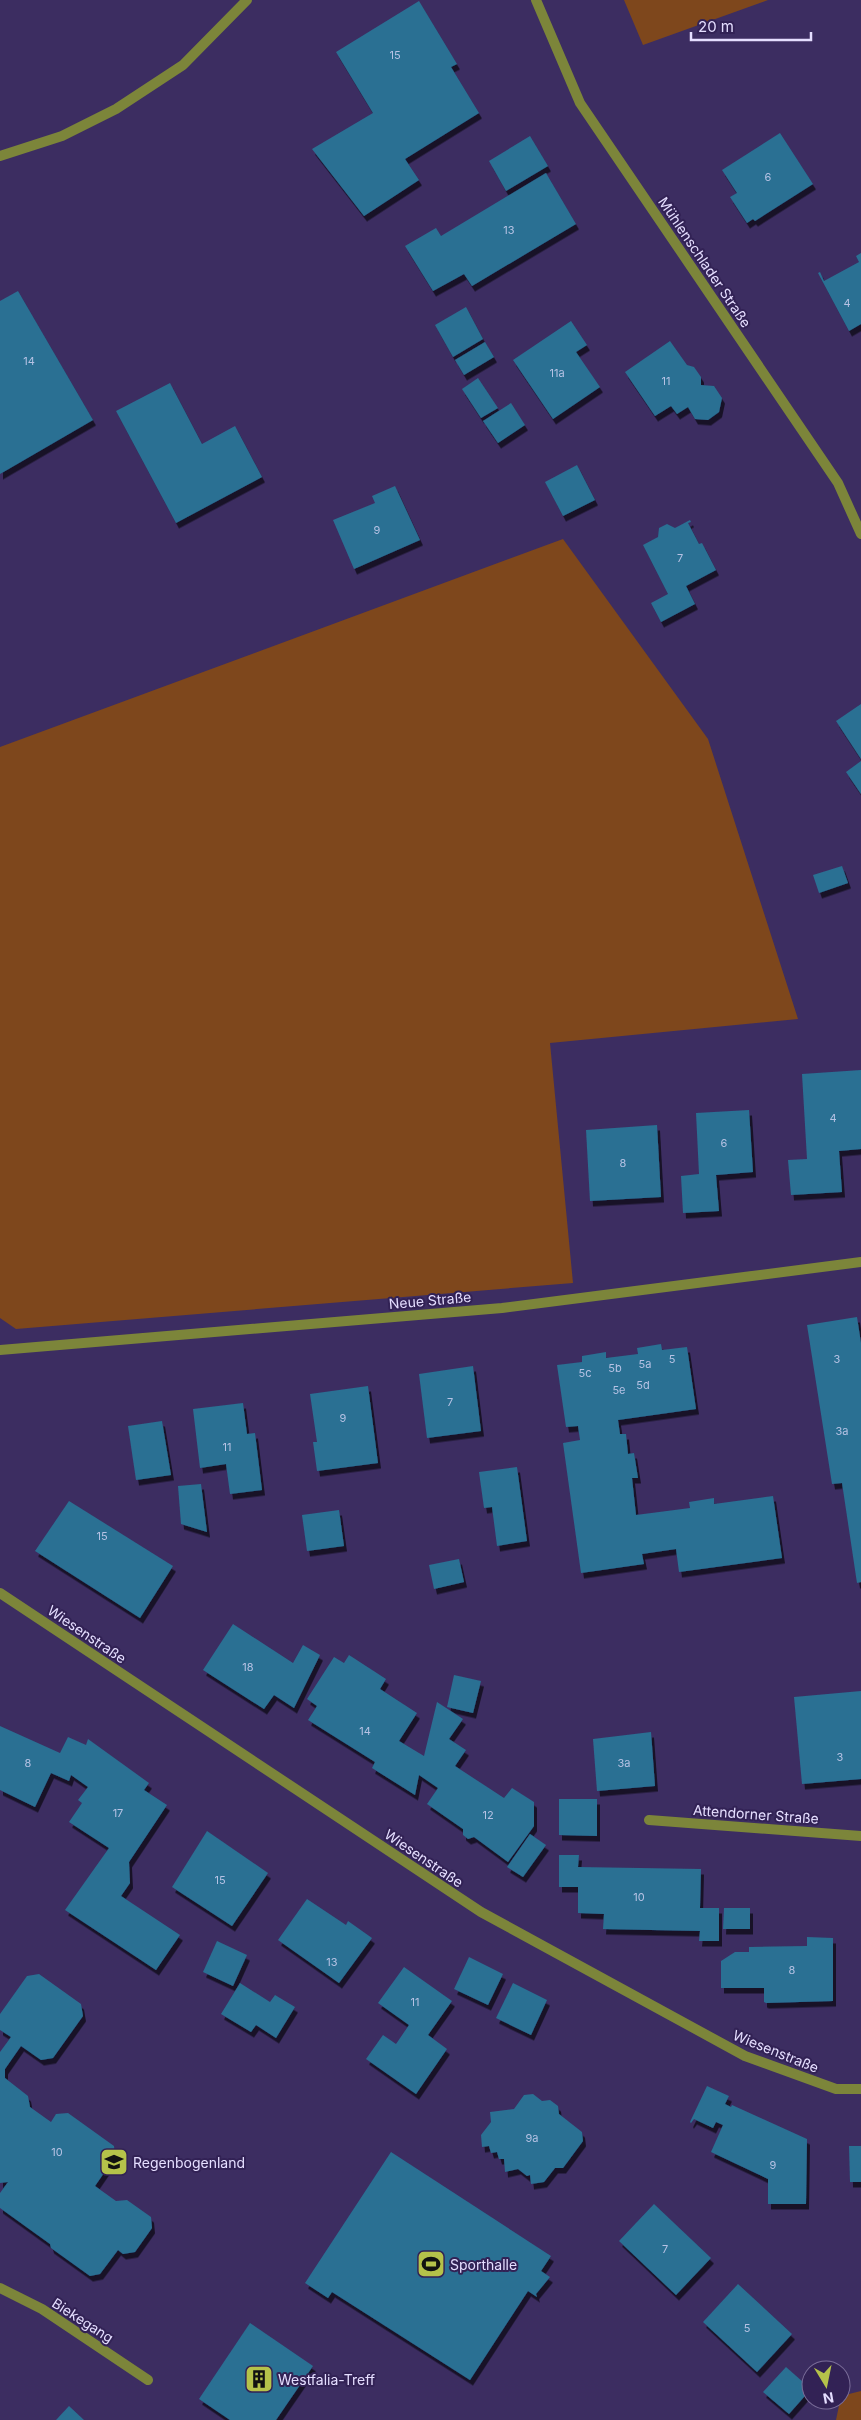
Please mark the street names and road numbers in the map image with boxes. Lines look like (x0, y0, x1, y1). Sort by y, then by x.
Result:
street label: Mühlenschlader Straße (655, 194, 755, 330)
street label: Neue Straße (388, 1288, 472, 1312)
street label: Wiesenstraße (44, 1601, 130, 1667)
street label: Attendorner Straße (693, 1801, 819, 1827)
street label: Wiesenstraße (381, 1825, 467, 1891)
street label: Wiesenstraße (731, 2026, 821, 2076)
street label: Biekegang (49, 2294, 117, 2346)

